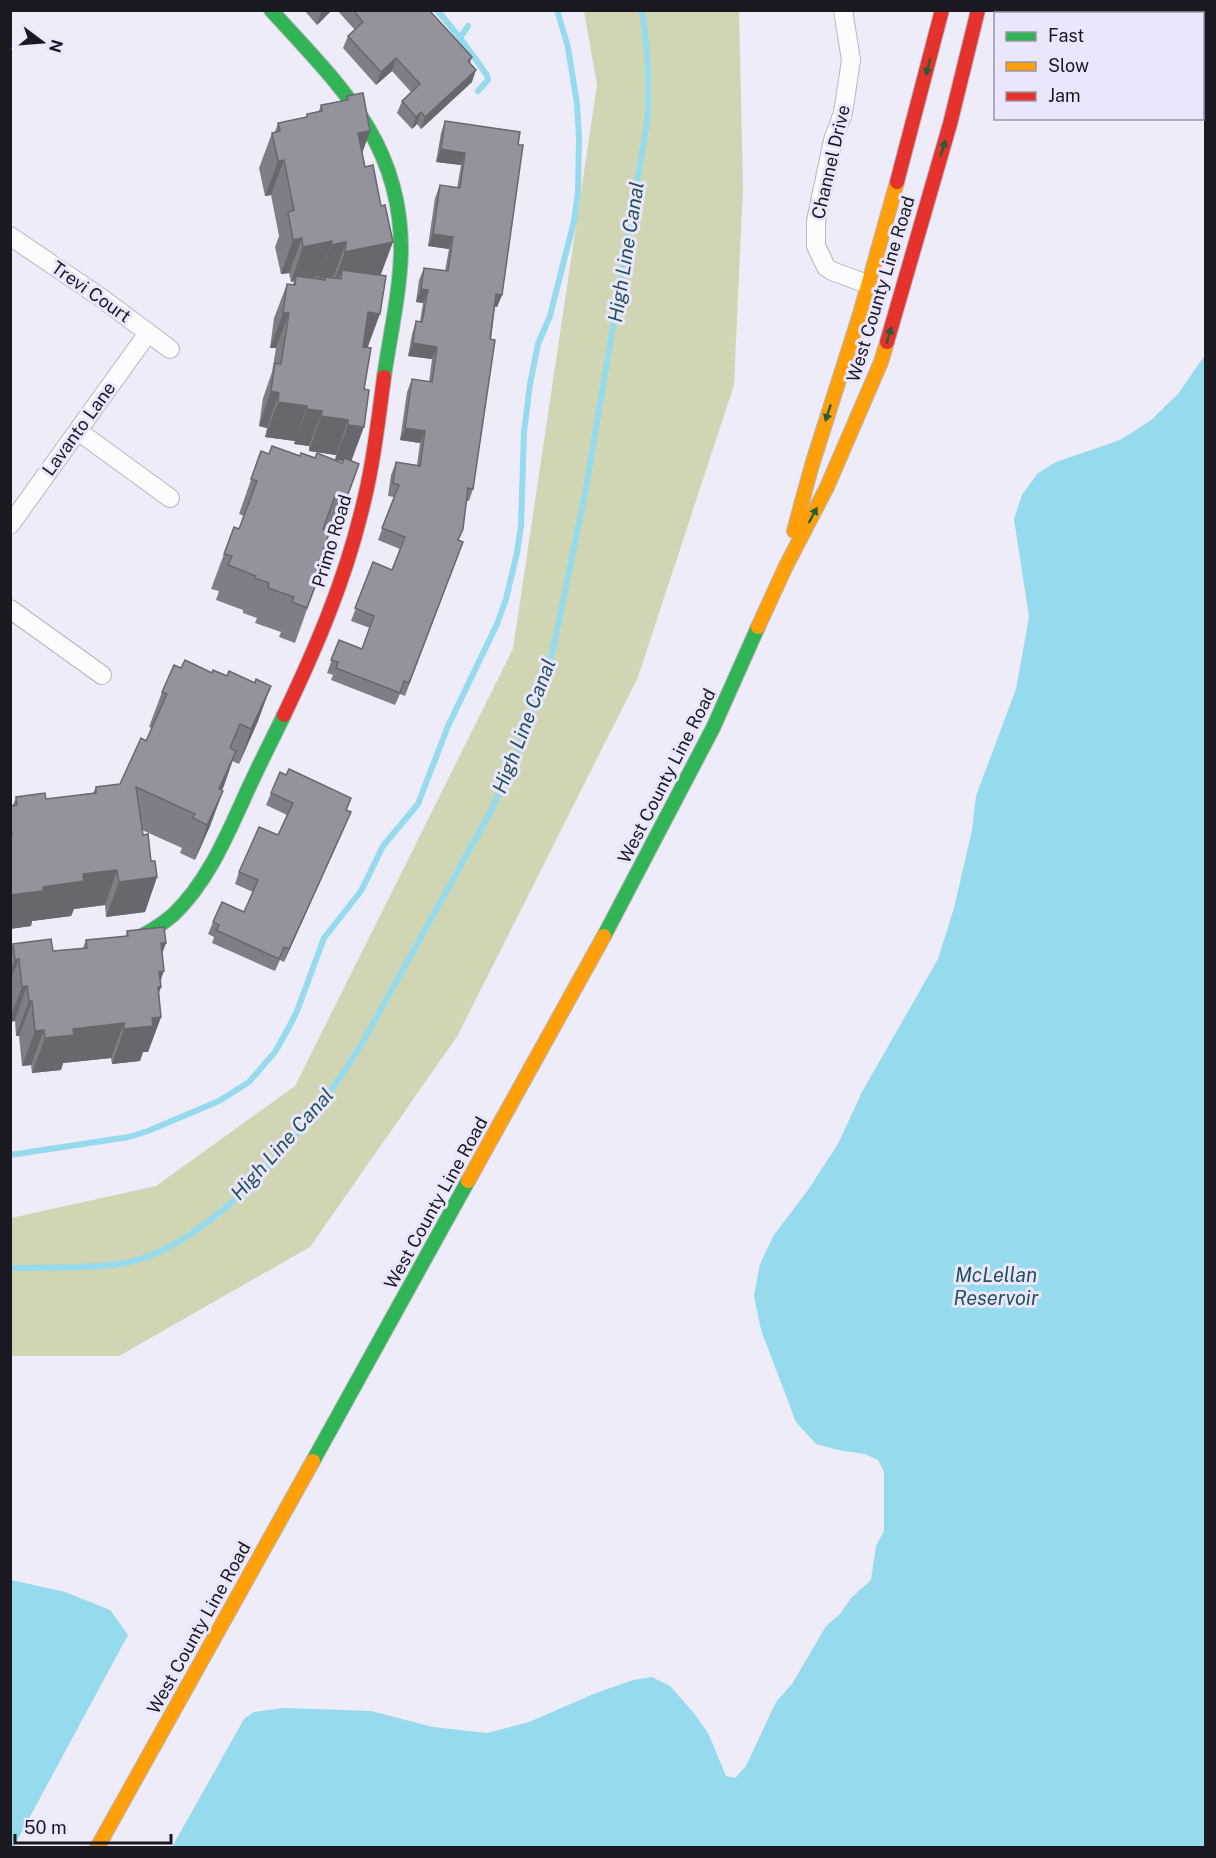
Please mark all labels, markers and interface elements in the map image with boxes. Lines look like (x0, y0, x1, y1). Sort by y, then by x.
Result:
north arrow (12, 12, 72, 72)
legend (994, 12, 1204, 120)
text: Fast (1048, 25, 1084, 46)
text: N (45, 37, 67, 55)
text: Slow (1048, 55, 1089, 76)
one-way arrow (922, 58, 932, 76)
text: Jam (1048, 85, 1081, 106)
street label: Channel Drive (807, 103, 854, 221)
one-way arrow (939, 139, 948, 157)
water label: High Line Canal (603, 180, 649, 324)
street label: West County Line Road (842, 193, 919, 384)
street label: Trevi Court (48, 257, 135, 327)
one-way arrow (885, 326, 894, 344)
street label: Lavanto Lane (38, 378, 120, 480)
one-way arrow (823, 404, 832, 422)
street label: Primo Road (307, 492, 356, 590)
one-way arrow (808, 506, 818, 523)
water label: High Line Canal (487, 655, 561, 797)
street label: West County Line Road (613, 685, 720, 867)
water label: High Line Canal (226, 1083, 338, 1205)
street label: West County Line Road (380, 1113, 492, 1292)
water label: McLellan Reservoir (954, 1263, 1039, 1310)
street label: West County Line Road (143, 1538, 255, 1717)
scale bar (15, 1807, 171, 1845)
text: 50 m (24, 1817, 67, 1838)

